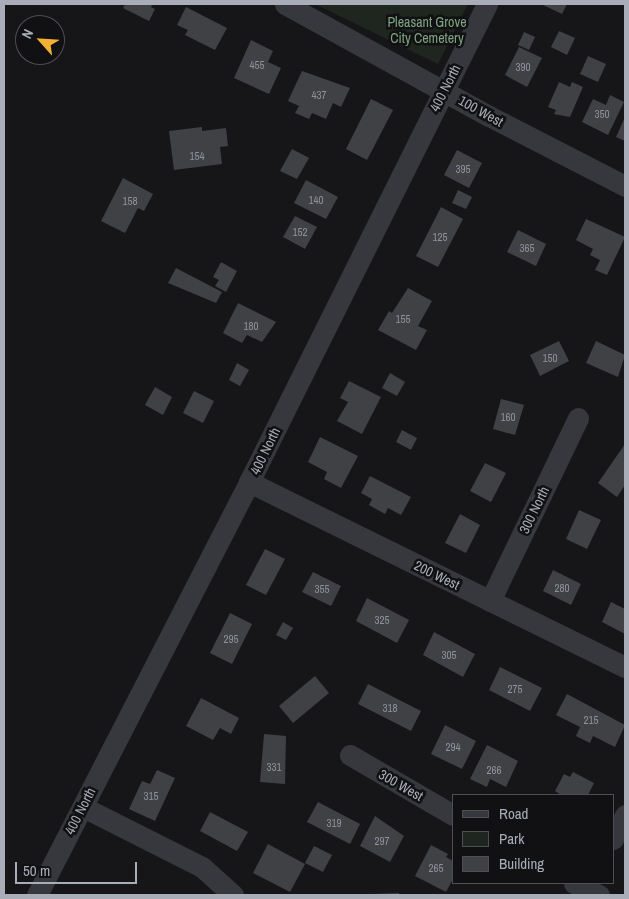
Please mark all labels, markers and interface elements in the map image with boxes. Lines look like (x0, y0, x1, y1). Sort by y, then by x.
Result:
park label: Pleasant Grove City Cemetery (387, 14, 467, 46)
north arrow (15, 15, 65, 65)
text: N (18, 26, 37, 42)
house number: 455 (249, 58, 265, 72)
house number: 390 (515, 60, 531, 74)
street label: 400 North (426, 62, 464, 114)
house number: 437 (311, 88, 327, 102)
street label: 100 West (456, 92, 506, 130)
house number: 350 (594, 107, 610, 121)
house number: 154 (189, 149, 205, 163)
house number: 395 (455, 162, 471, 176)
house number: 140 (308, 193, 324, 207)
house number: 158 (122, 194, 138, 208)
house number: 152 (292, 225, 308, 239)
house number: 125 (432, 230, 448, 244)
house number: 365 (519, 241, 535, 255)
house number: 155 (395, 312, 411, 326)
house number: 180 (243, 319, 259, 333)
house number: 150 (542, 351, 558, 365)
house number: 160 (500, 410, 516, 424)
street label: 400 North (246, 425, 284, 477)
street label: 300 North (515, 484, 553, 536)
street label: 200 West (412, 557, 462, 593)
house number: 280 (554, 581, 570, 595)
house number: 355 (314, 582, 330, 596)
house number: 325 (374, 613, 390, 627)
house number: 295 (223, 632, 239, 646)
house number: 305 (441, 648, 457, 662)
house number: 275 (507, 682, 523, 696)
house number: 318 (382, 701, 398, 715)
house number: 215 (583, 713, 599, 727)
house number: 294 (445, 740, 461, 754)
house number: 331 (266, 760, 282, 774)
house number: 266 (486, 763, 502, 777)
street label: 300 West (376, 766, 426, 804)
street label: 400 North (61, 785, 99, 837)
house number: 315 (143, 789, 159, 803)
legend (452, 794, 614, 884)
text: Road (499, 803, 528, 824)
house number: 319 (326, 816, 342, 830)
text: Park (499, 828, 524, 849)
house number: 297 (374, 834, 390, 848)
scale bar (18, 852, 140, 884)
text: Building (499, 853, 544, 874)
text: 50 m (23, 860, 50, 881)
house number: 265 (428, 861, 444, 875)

